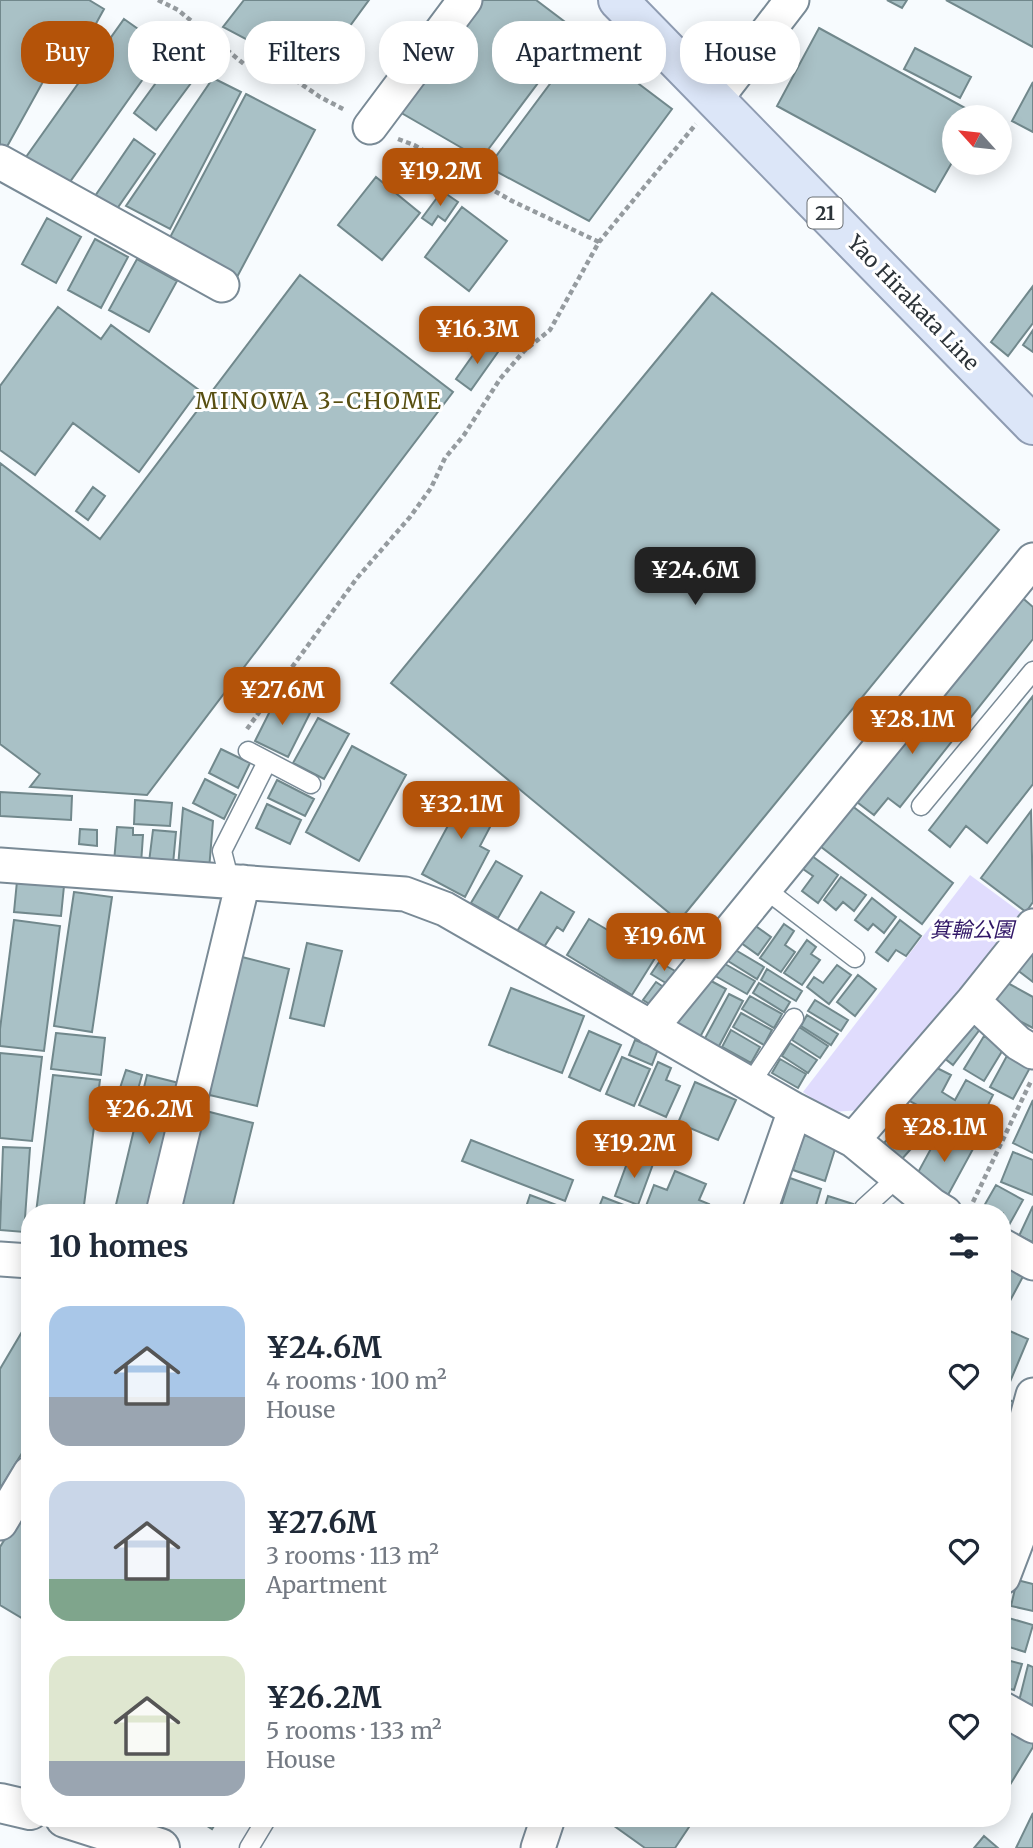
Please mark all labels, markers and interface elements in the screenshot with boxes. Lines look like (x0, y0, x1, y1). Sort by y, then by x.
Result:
chip: Buy (21, 21, 114, 84)
chip: Rent (128, 21, 230, 84)
chip: Filters (244, 21, 365, 84)
chip: New (379, 21, 478, 84)
chip: Apartment (492, 21, 666, 84)
chip: House (680, 21, 800, 84)
north arrow (942, 105, 1012, 175)
map controls (942, 105, 1012, 175)
pin: ¥19.2M (383, 148, 497, 208)
text: ¥19.2M (398, 156, 482, 185)
road number: 21 (808, 197, 842, 228)
street label: Yao Hirakata Line (841, 228, 985, 376)
pin: ¥16.3M (420, 306, 534, 366)
text: ¥16.3M (435, 314, 519, 343)
district label: MINOWA 3-CHOME (195, 386, 443, 415)
pin: ¥24.6M (638, 548, 752, 607)
text: ¥24.6M (651, 555, 739, 584)
pin: ¥27.6M (225, 668, 339, 727)
text: ¥27.6M (239, 675, 325, 704)
pin: ¥28.1M (855, 696, 969, 756)
text: ¥28.1M (869, 704, 955, 733)
pin: ¥32.1M (404, 782, 518, 841)
text: ¥32.1M (419, 789, 503, 818)
pin: ¥19.6M (607, 914, 721, 973)
park label: 箕輪公園 (930, 916, 1017, 943)
text: ¥19.6M (622, 921, 706, 950)
pin: ¥26.2M (92, 1086, 206, 1146)
text: ¥26.2M (105, 1094, 193, 1123)
pin: ¥28.1M (887, 1104, 1001, 1164)
text: ¥28.1M (901, 1112, 987, 1141)
pin: ¥19.2M (577, 1120, 691, 1180)
text: ¥19.2M (592, 1128, 676, 1157)
text: 10 homes (49, 1227, 189, 1265)
icon: filters (945, 1227, 983, 1265)
text: ¥24.6M (266, 1328, 382, 1366)
icon: home (105, 1334, 189, 1418)
icon: heart (945, 1357, 983, 1395)
text: 4 rooms · 100 m² (266, 1366, 447, 1395)
text: House (266, 1395, 335, 1424)
text: ¥27.6M (266, 1503, 377, 1541)
icon: home (105, 1509, 189, 1593)
icon: heart (945, 1532, 983, 1570)
text: 3 rooms · 113 m² (266, 1541, 439, 1570)
text: Apartment (266, 1570, 387, 1599)
text: ¥26.2M (266, 1678, 381, 1716)
icon: home (105, 1684, 189, 1768)
icon: heart (945, 1707, 983, 1745)
text: 5 rooms · 133 m² (266, 1716, 442, 1745)
text: House (266, 1745, 335, 1774)

